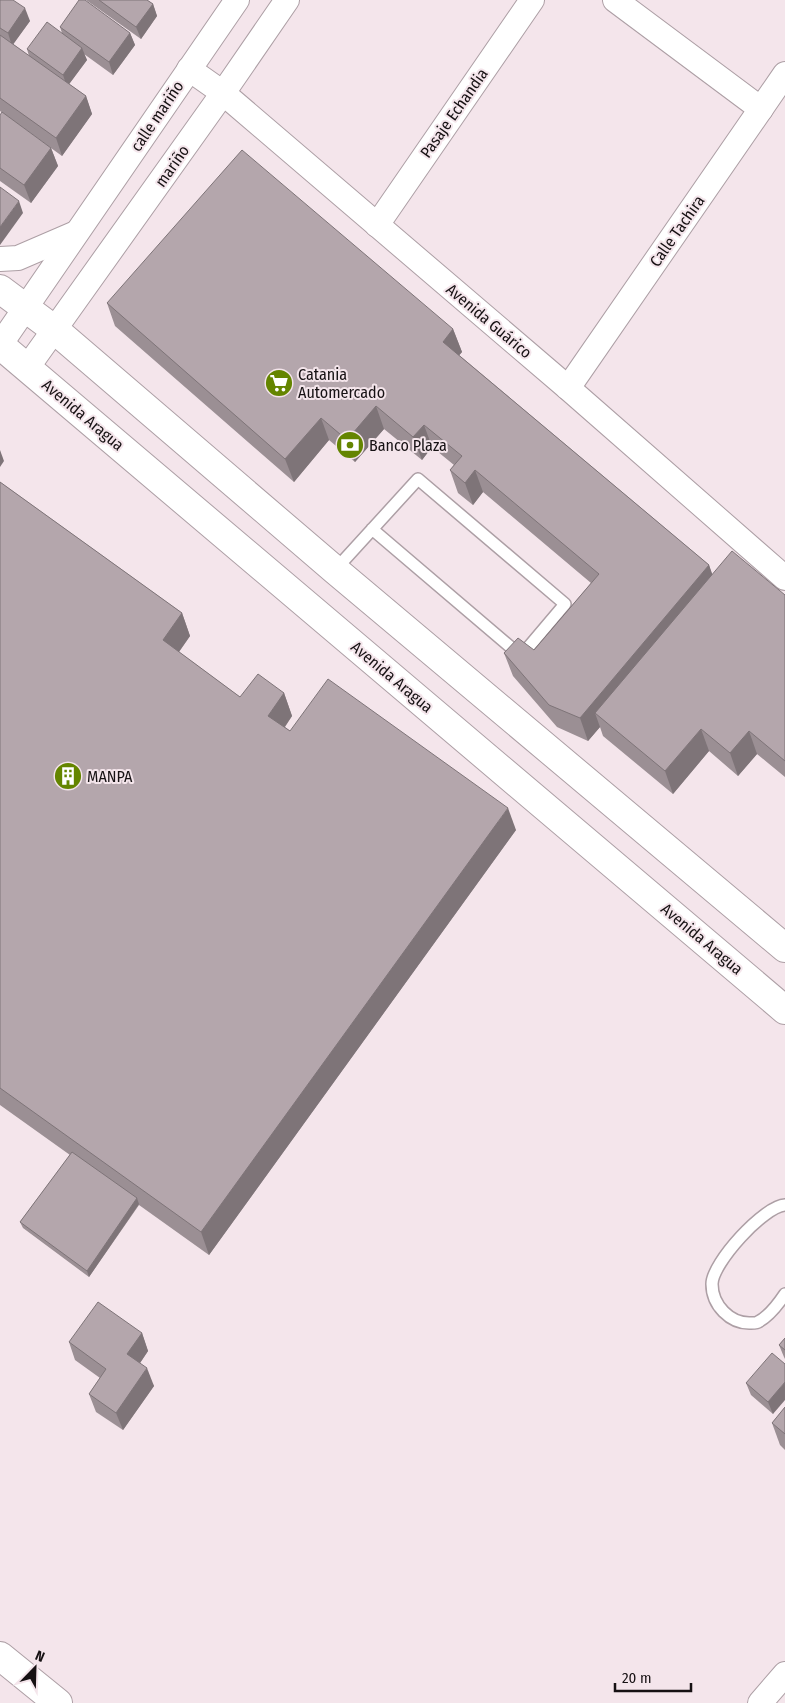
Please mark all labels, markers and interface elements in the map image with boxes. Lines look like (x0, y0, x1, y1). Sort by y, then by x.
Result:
street label: Pasaje Echandia (416, 65, 492, 161)
street label: calle mariño (126, 77, 188, 155)
street label: mariño (151, 141, 193, 191)
street label: Calle Tachira (646, 192, 708, 270)
street label: Avenida Guárico (442, 280, 536, 362)
place label: Catania Automercado (298, 365, 385, 402)
supermarket icon: Catania Automercado (264, 368, 294, 398)
street label: Avenida Aragua (38, 375, 128, 455)
bank icon: Banco Plaza (335, 430, 365, 460)
place label: Banco Plaza (369, 436, 447, 455)
street label: Avenida Aragua (347, 637, 437, 717)
building icon: MANPA (53, 761, 83, 791)
place label: MANPA (87, 767, 133, 786)
street label: Avenida Aragua (657, 899, 747, 979)
north arrow (10, 1643, 60, 1693)
text: N (33, 1647, 47, 1666)
scale bar (615, 1660, 691, 1692)
text: 20 m (622, 1669, 652, 1687)

